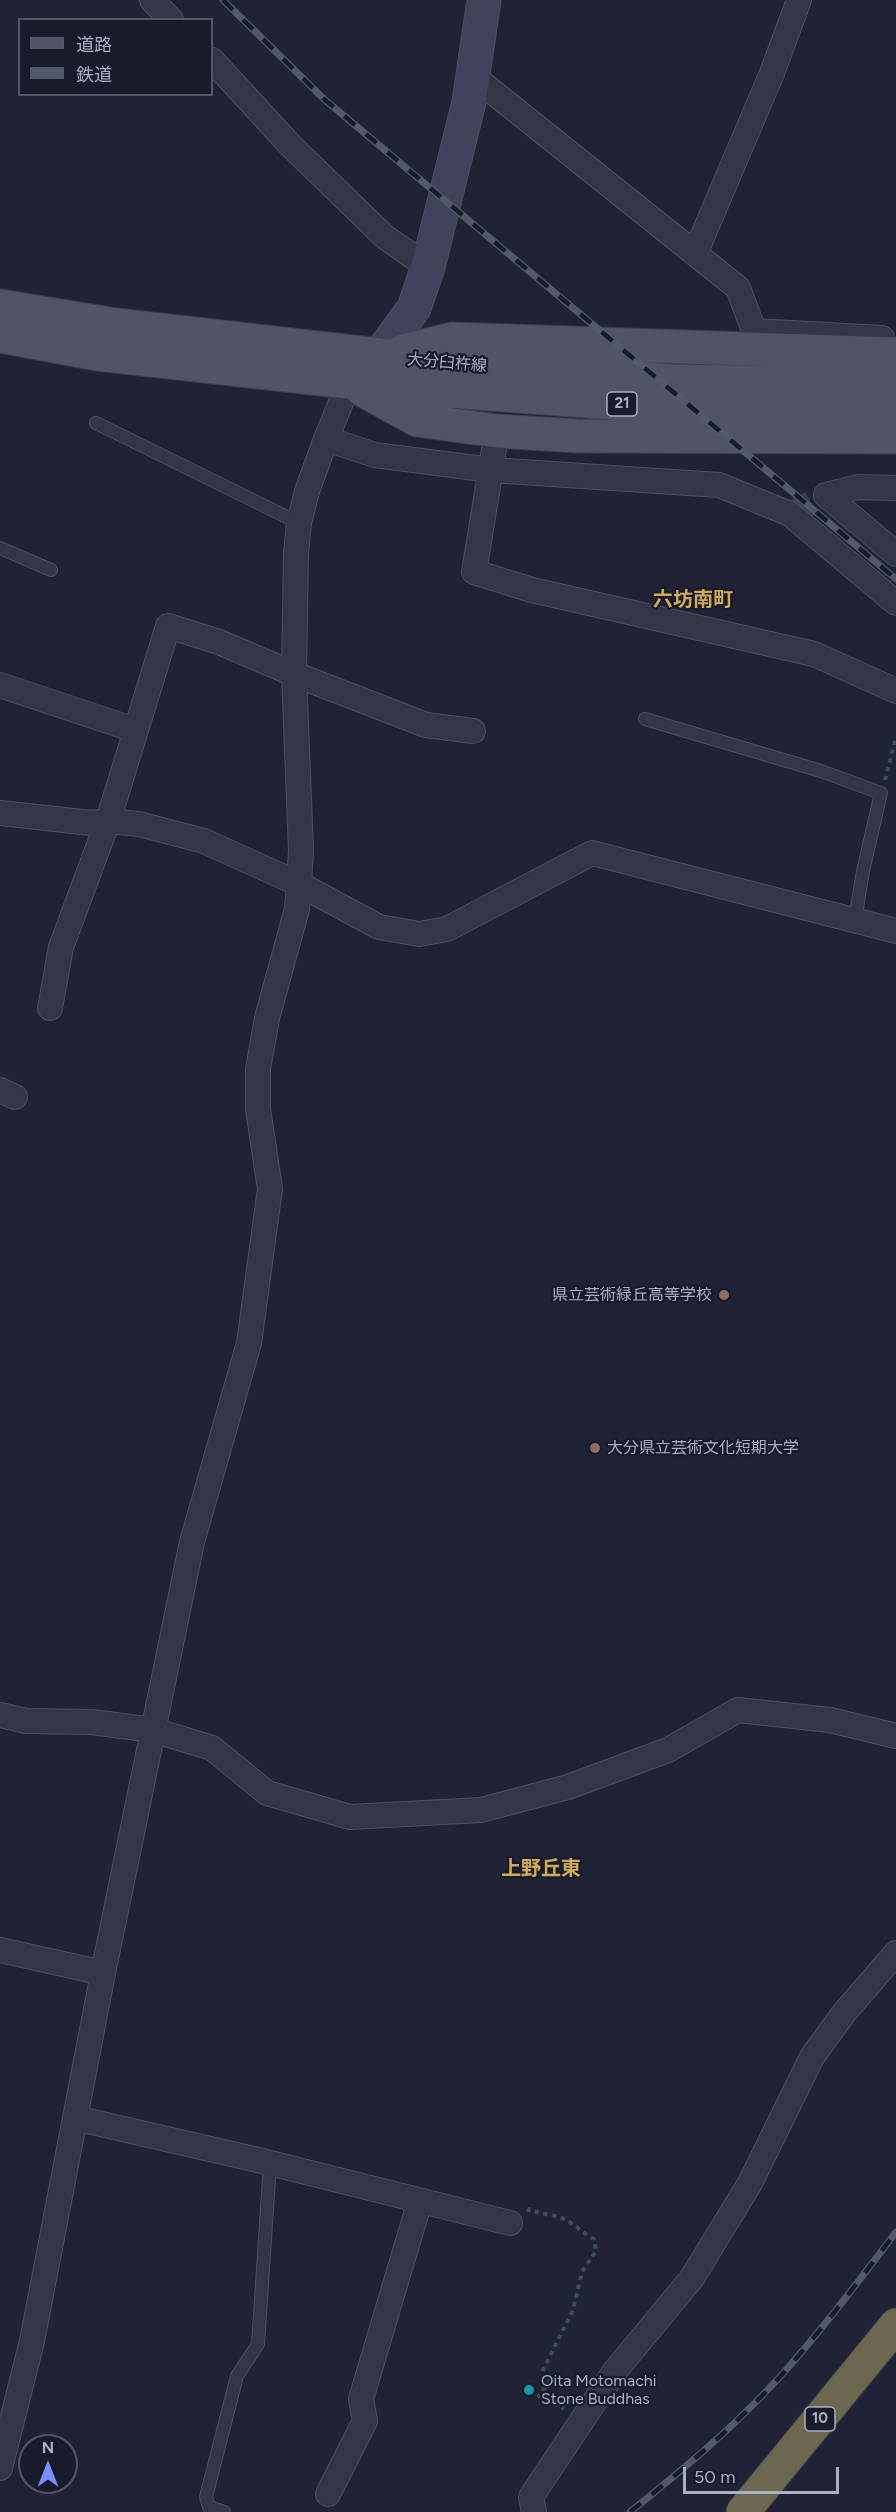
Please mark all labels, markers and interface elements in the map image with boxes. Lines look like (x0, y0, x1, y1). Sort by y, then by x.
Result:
legend (18, 18, 213, 96)
text: 道路 (76, 34, 112, 56)
text: 鉄道 (76, 64, 112, 86)
street label: 大分臼杵線 (406, 350, 488, 376)
road number: 21 (607, 392, 637, 416)
district label: 六坊南町 (653, 588, 733, 612)
place label: 県立芸術緑丘高等学校 (552, 1285, 712, 1305)
marker: 県立芸術緑丘高等学校 (717, 1288, 731, 1302)
place label: 大分県立芸術文化短期大学 (607, 1438, 799, 1458)
marker: 大分県立芸術文化短期大学 (588, 1441, 602, 1455)
district label: 上野丘東 (501, 1857, 581, 1881)
place label: Oita Motomachi Stone Buddhas (541, 2371, 656, 2409)
marker: Oita Motomachi Stone Buddhas (522, 2383, 536, 2397)
road number: 10 (805, 2407, 835, 2431)
north arrow (18, 2434, 78, 2494)
text: N (42, 2438, 54, 2457)
scale bar (686, 2455, 842, 2493)
text: 50 m (694, 2466, 736, 2488)

